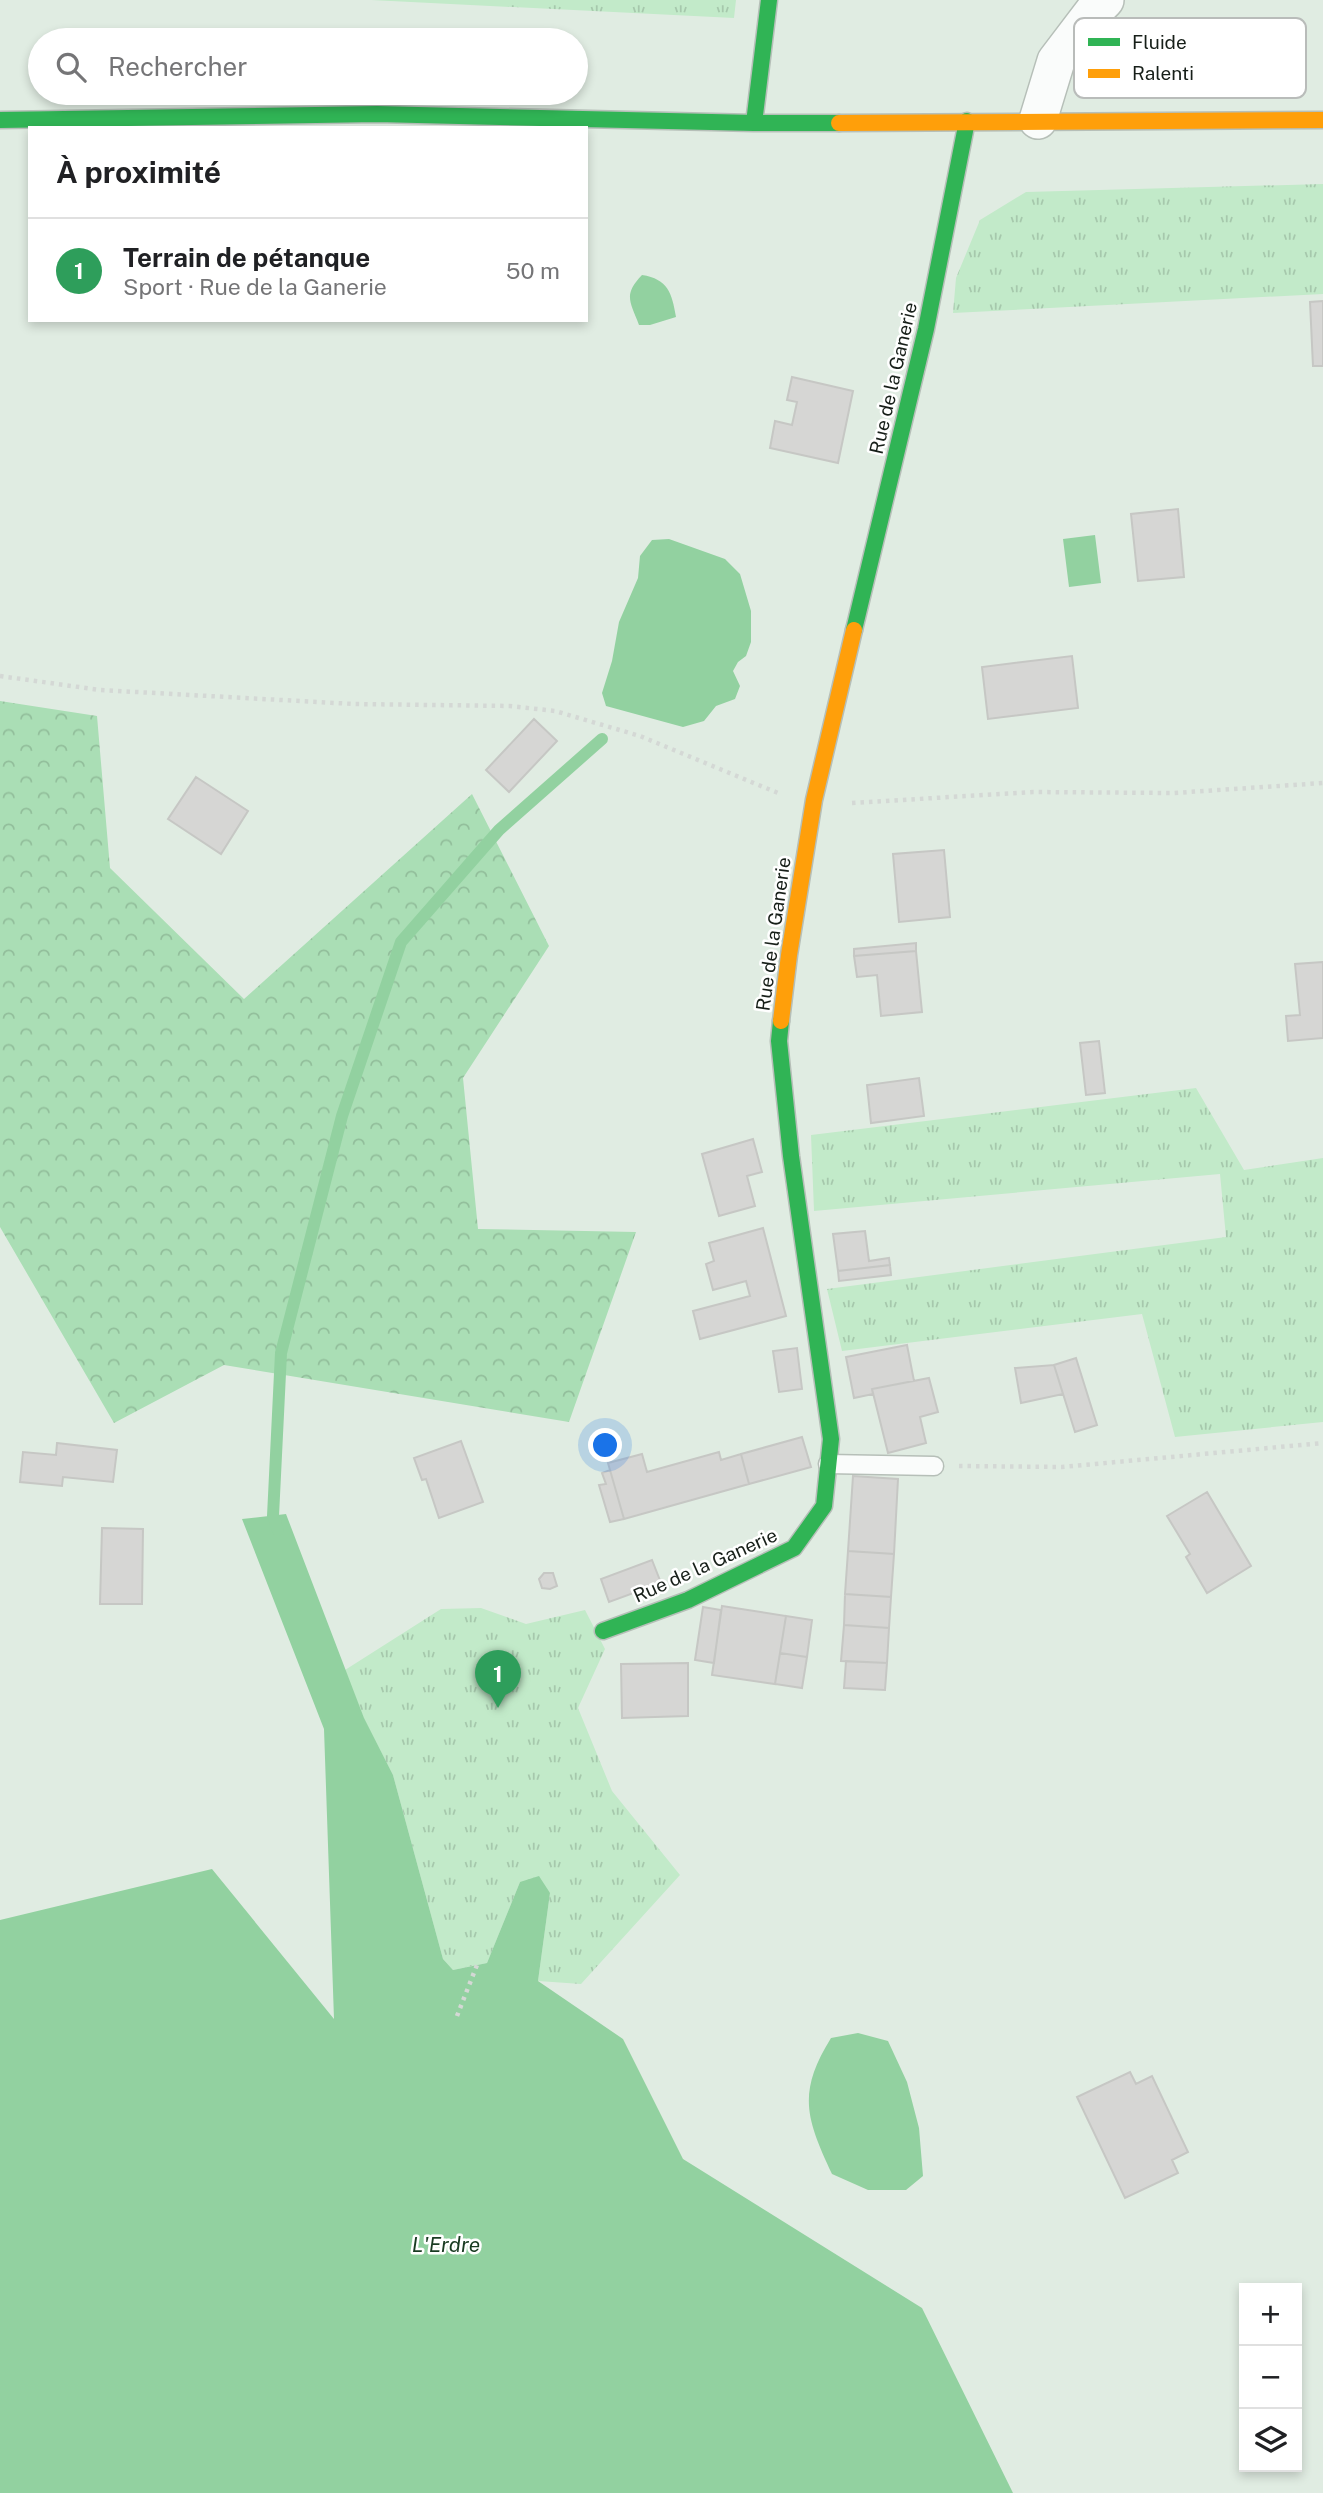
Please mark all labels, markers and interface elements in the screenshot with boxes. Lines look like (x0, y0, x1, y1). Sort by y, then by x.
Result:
legend (1074, 18, 1306, 98)
search box (28, 28, 588, 105)
text: Fluide (1132, 31, 1187, 53)
icon: search (52, 48, 90, 86)
text: Rechercher (108, 51, 247, 82)
text: Ralenti (1132, 62, 1194, 84)
text: À proximité (56, 154, 221, 190)
text: Terrain de pétanque (123, 242, 370, 273)
text: 1 (74, 257, 84, 284)
text: 50 m (506, 257, 560, 284)
text: Sport · Rue de la Ganerie (123, 273, 387, 300)
street label: Rue de la Ganerie (865, 300, 921, 456)
street label: Rue de la Ganerie (751, 856, 795, 1012)
your location (588, 1428, 622, 1462)
street label: Rue de la Ganerie (630, 1523, 780, 1607)
pin: 1 (475, 1650, 521, 1708)
water label: L'Erdre (412, 2232, 480, 2257)
map controls (1239, 2283, 1302, 2472)
button: + (1239, 2283, 1302, 2346)
button: − (1239, 2346, 1302, 2409)
button: layers (1239, 2409, 1302, 2472)

